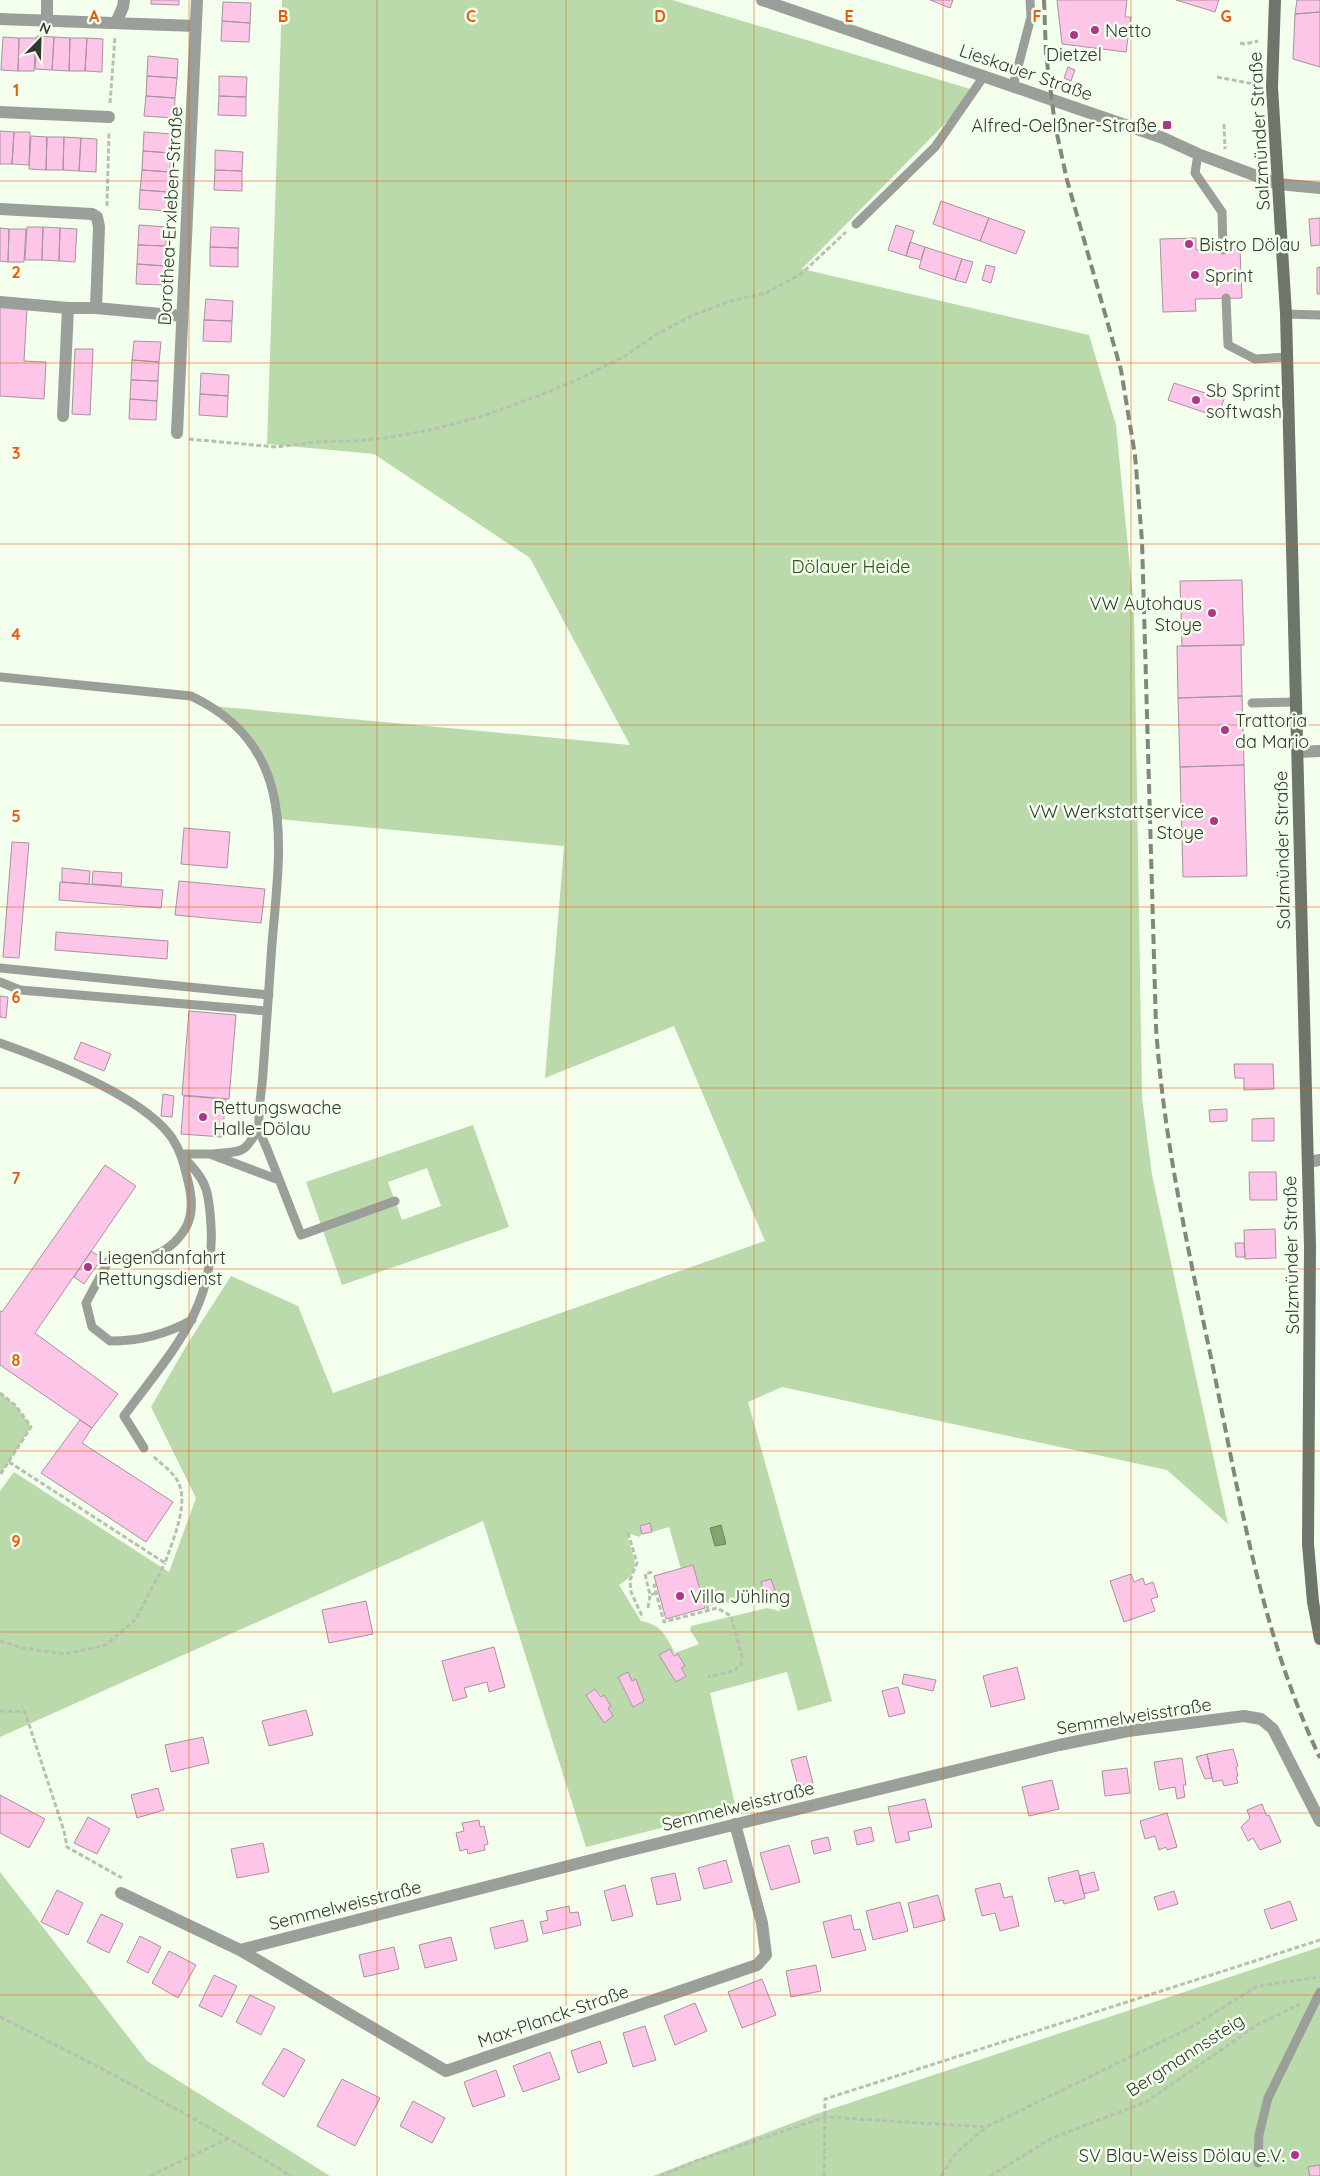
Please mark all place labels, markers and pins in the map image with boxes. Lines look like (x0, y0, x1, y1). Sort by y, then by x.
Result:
place label: Netto (1105, 19, 1151, 42)
marker: Netto (1089, 24, 1101, 36)
marker: Dietzel (1068, 29, 1080, 41)
place label: Dietzel (1046, 43, 1102, 66)
place label: Alfred-Oelßner-Straße (972, 114, 1157, 137)
marker: Alfred-Oelßner-Straße (1161, 119, 1173, 131)
place label: Bistro Dölau (1199, 233, 1300, 256)
marker: Bistro Dölau (1183, 238, 1195, 250)
place label: Sprint (1205, 264, 1253, 287)
marker: Sprint (1189, 269, 1201, 281)
place label: Sb Sprint softwash (1206, 379, 1282, 423)
marker: Sb Sprint softwash (1190, 394, 1202, 406)
place label: VW Autohaus Stoye (1090, 592, 1202, 636)
marker: VW Autohaus Stoye (1206, 607, 1218, 619)
place label: Trattoria da Mario (1235, 709, 1309, 753)
marker: Trattoria da Mario (1219, 724, 1231, 736)
place label: VW Werkstattservice Stoye (1029, 800, 1204, 844)
marker: VW Werkstattservice Stoye (1208, 815, 1220, 827)
place label: Rettungswache Halle-Dölau (213, 1096, 342, 1140)
marker: Rettungswache Halle-Dölau (197, 1111, 209, 1123)
place label: Liegendanfahrt Rettungsdienst (98, 1246, 226, 1290)
marker: Liegendanfahrt Rettungsdienst (82, 1261, 94, 1273)
place label: Villa Jühling (690, 1585, 790, 1608)
marker: Villa Jühling (674, 1590, 686, 1602)
place label: SV Blau-Weiss Dölau e.V. (1079, 2144, 1285, 2167)
marker: SV Blau-Weiss Dölau e.V. (1289, 2149, 1301, 2161)

